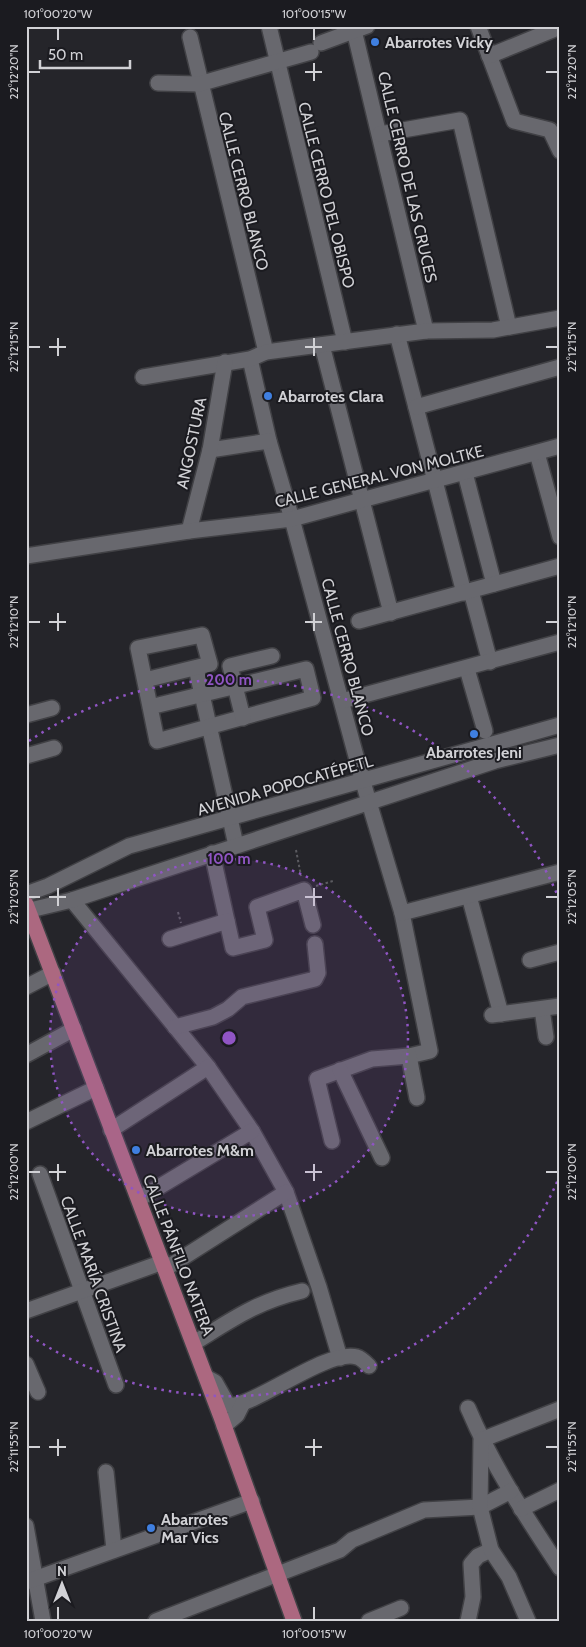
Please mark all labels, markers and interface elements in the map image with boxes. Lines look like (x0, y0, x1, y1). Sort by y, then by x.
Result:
text: 101°00'20"W (24, 6, 93, 21)
text: 101°00'15"W (282, 6, 347, 21)
place label: Abarrotes Vicky (385, 33, 493, 52)
marker: Abarrotes Vicky (369, 36, 381, 48)
scale bar (40, 38, 130, 70)
text: 22°12'20"N (6, 44, 21, 100)
text: 22°12'20"N (564, 44, 579, 100)
text: 50 m (48, 46, 83, 64)
street label: CALLE CERRO DE LAS CRUCES (374, 70, 441, 285)
street label: CALLE CERRO DEL OBISPO (294, 100, 359, 290)
street label: CALLE CERRO BLANCO (215, 110, 272, 272)
text: 22°12'15"N (6, 321, 21, 373)
text: 22°12'15"N (564, 321, 579, 373)
place label: Abarrotes Clara (278, 387, 384, 406)
marker: Abarrotes Clara (262, 390, 274, 402)
street label: ANGOSTURA (173, 395, 210, 491)
street label: CALLE GENERAL VON MOLTKE (273, 441, 486, 512)
street label: CALLE CERRO BLANCO (317, 576, 378, 738)
text: 22°12'10"N (6, 596, 21, 648)
text: 22°12'10"N (564, 596, 579, 648)
text: 200 m (206, 671, 252, 689)
marker: Abarrotes Jeni (468, 728, 480, 740)
place label: Abarrotes Jeni (426, 743, 522, 762)
street label: AVENIDA POPOCATÉPETL (195, 751, 375, 820)
text: 100 m (207, 850, 251, 868)
text: 22°12'05"N (6, 869, 21, 925)
text: 22°12'05"N (564, 869, 579, 925)
centre of rings (220, 1029, 238, 1047)
place label: Abarrotes M&m (146, 1141, 254, 1160)
text: 22°12'00"N (6, 1143, 21, 1201)
text: 22°12'00"N (564, 1143, 579, 1201)
marker: Abarrotes M&m (130, 1144, 142, 1156)
street label: CALLE PÁNFILO NATERA (139, 1172, 218, 1339)
street label: CALLE MARÍA CRISTINA (56, 1193, 131, 1355)
text: 22°11'55"N (6, 1421, 21, 1473)
text: 22°11'55"N (564, 1421, 579, 1473)
place label: Abarrotes Mar Vics (161, 1510, 228, 1547)
marker: Abarrotes Mar Vics (145, 1522, 157, 1534)
north arrow (38, 1560, 88, 1610)
text: N (57, 1562, 67, 1580)
text: 101°00'20"W (24, 1626, 93, 1641)
text: 101°00'15"W (282, 1626, 347, 1641)

